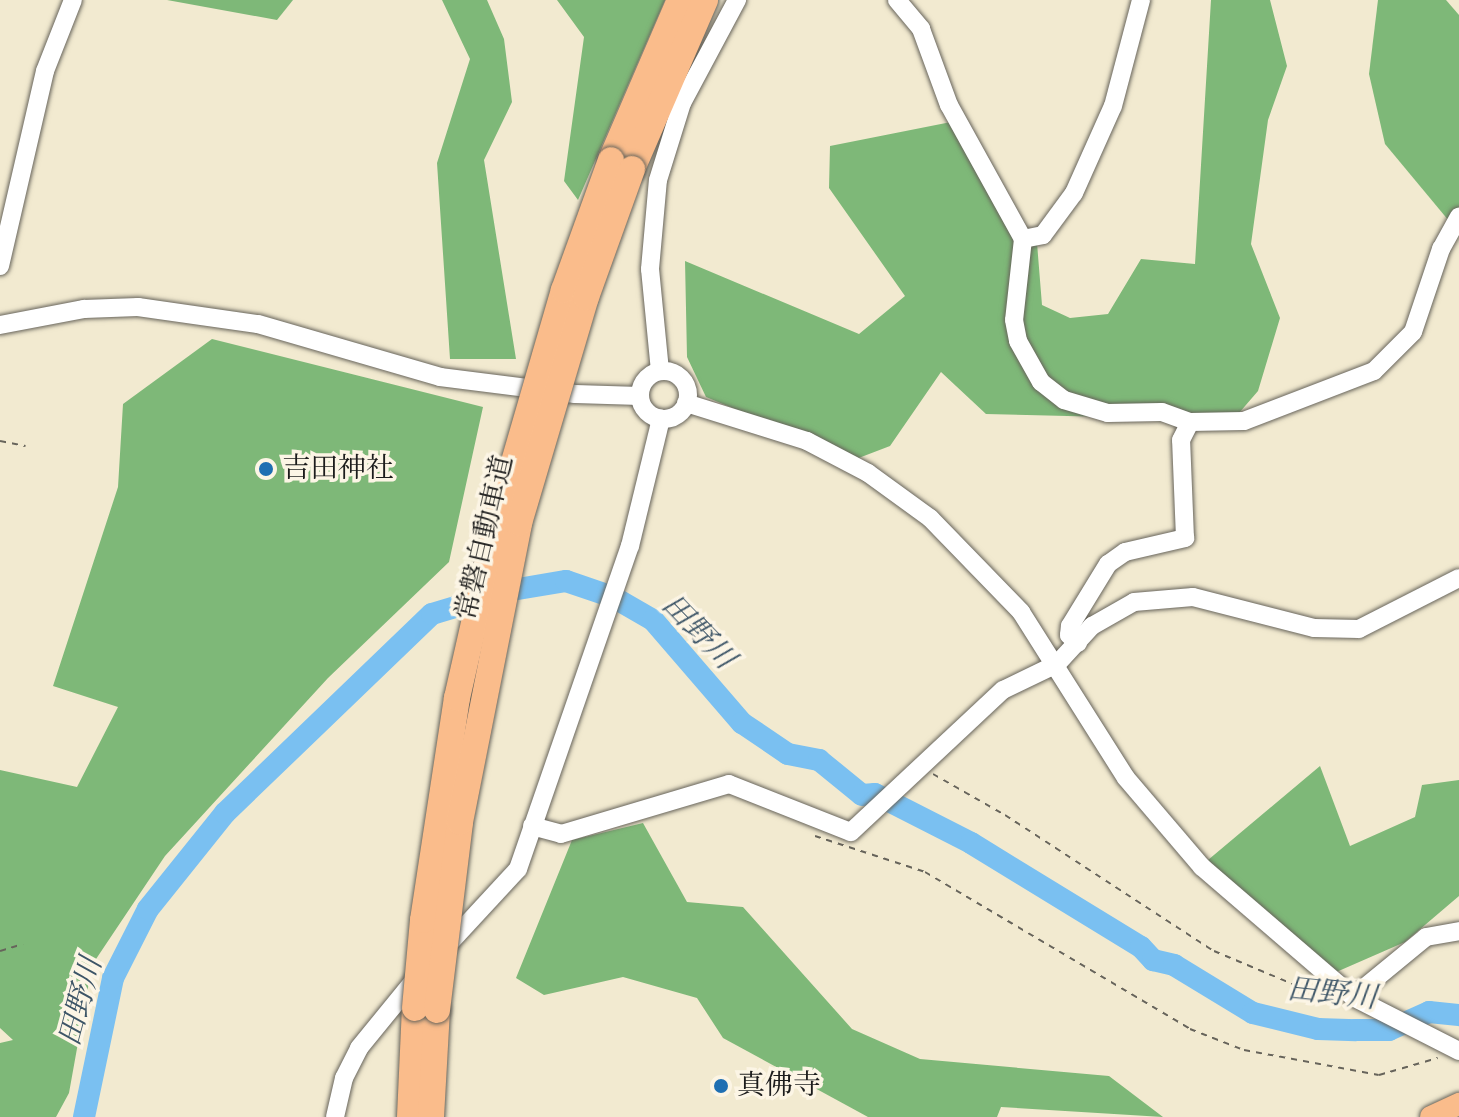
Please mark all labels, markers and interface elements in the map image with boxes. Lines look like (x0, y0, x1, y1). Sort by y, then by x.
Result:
place label: 吉田神社 (282, 452, 394, 486)
street label: 常磐自動車道 (450, 452, 520, 624)
marker: 吉田神社 (257, 460, 275, 478)
water label: 田野川 (654, 587, 742, 677)
water label: 田野川 (52, 954, 110, 1050)
water label: 田野川 (1285, 971, 1379, 1017)
place label: 真佛寺 (737, 1069, 821, 1103)
marker: 真佛寺 (712, 1077, 730, 1095)

